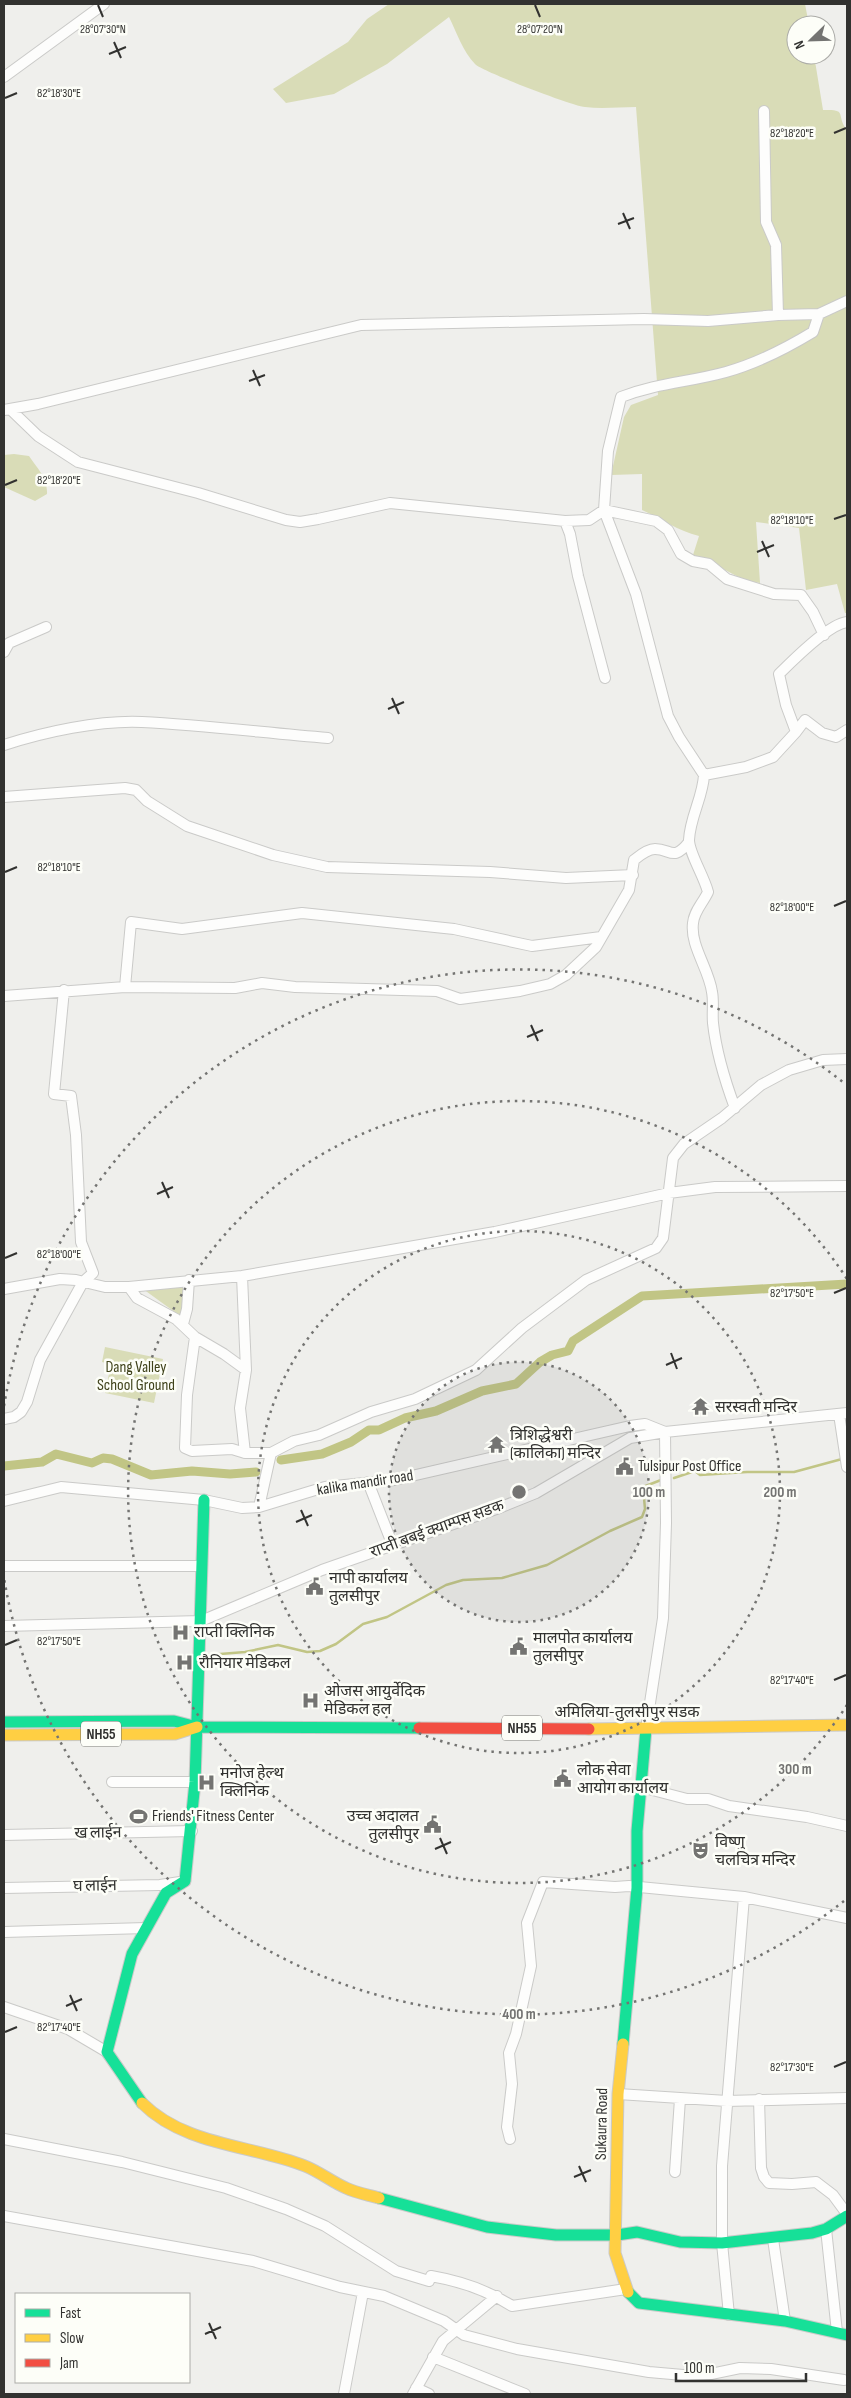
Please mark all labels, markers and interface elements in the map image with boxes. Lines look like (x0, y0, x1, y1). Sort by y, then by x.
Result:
north arrow (786, 15, 836, 65)
text: 28°07'30"N (80, 22, 126, 37)
text: 28°07'20"N (517, 22, 563, 37)
text: N (790, 38, 809, 52)
text: 82°18'30"E (37, 86, 81, 101)
text: 82°18'20"E (770, 126, 814, 141)
text: 82°18'20"E (37, 473, 81, 488)
text: 82°18'10"E (770, 513, 814, 528)
text: 82°18'10"E (37, 860, 81, 875)
text: 82°18'00"E (770, 900, 814, 915)
text: 82°18'00"E (37, 1247, 81, 1262)
text: 82°17'50"E (770, 1286, 814, 1301)
park label: Dang Valley School Ground (97, 1358, 175, 1395)
temple icon: सरस्वती मन्दिर (691, 1397, 711, 1417)
place label: सरस्वती मन्दिर (715, 1398, 797, 1417)
place label: त्रिशिद्धेश्वरी (कालिका) मन्दिर (510, 1425, 601, 1463)
temple icon: त्रिशिद्धेश्वरी (कालिका) मन्दिर (486, 1434, 506, 1454)
public building icon: Tulsipur Post Office (614, 1456, 634, 1476)
place label: Tulsipur Post Office (638, 1457, 742, 1476)
street label: kalika mandir road (315, 1466, 415, 1500)
centre of rings (510, 1483, 528, 1501)
text: 100 m (633, 1483, 665, 1502)
text: 200 m (763, 1483, 797, 1502)
street label: राप्ती बबई क्याम्पस सडक (367, 1495, 507, 1562)
place label: नापी कार्यालय तुलसीपुर (329, 1568, 409, 1606)
public building icon: नापी कार्यालय तुलसीपुर (305, 1577, 325, 1597)
hospital icon: राप्ती क्लिनिक (170, 1622, 190, 1642)
place label: राप्ती क्लिनिक (194, 1623, 275, 1642)
place label: मालपोत कार्यालय तुलसीपुर (533, 1628, 633, 1666)
text: 82°17'50"E (37, 1634, 81, 1649)
public building icon: मालपोत कार्यालय तुलसीपुर (509, 1637, 529, 1657)
hospital icon: रौनियार मेडिकल (175, 1653, 195, 1673)
place label: रौनियार मेडिकल (199, 1653, 292, 1673)
text: 82°17'40"E (770, 1673, 814, 1688)
place label: ओजस आयुर्वेदिक मेडिकल हल (324, 1681, 426, 1719)
hospital icon: ओजस आयुर्वेदिक मेडिकल हल (300, 1690, 320, 1710)
street label: अमिलिया-तुलसीपुर सडक (554, 1703, 700, 1722)
road number: NH55 (502, 1716, 542, 1740)
road number: NH55 (81, 1722, 121, 1746)
place label: लोक सेवा आयोग कार्यालय (577, 1760, 669, 1798)
text: 300 m (778, 1760, 812, 1779)
place label: मनोज हेल्थ क्लिनिक (220, 1763, 285, 1801)
public building icon: लोक सेवा आयोग कार्यालय (553, 1769, 573, 1789)
hospital icon: मनोज हेल्थ क्लिनिक (196, 1772, 216, 1792)
sports icon: Friends' Fitness Center (128, 1806, 148, 1826)
place label: Friends' Fitness Center (152, 1807, 275, 1826)
place label: उच्च अदालत तुलसीपुर (347, 1807, 420, 1844)
public building icon: उच्च अदालत तुलसीपुर (423, 1815, 443, 1835)
street label: ख लाईन (74, 1822, 123, 1843)
place label: विष्णु चलचित्र मन्दिर (715, 1833, 796, 1870)
theatre icon: विष्णु चलचित्र मन्दिर (691, 1841, 711, 1861)
street label: घ लाईन (73, 1875, 118, 1896)
text: 400 m (502, 2005, 536, 2024)
text: 82°17'40"E (37, 2020, 81, 2035)
text: 82°17'30"E (770, 2060, 814, 2075)
street label: Sukaura Road (592, 2088, 612, 2160)
legend (15, 2293, 190, 2383)
text: Fast (60, 2304, 82, 2323)
text: Slow (60, 2329, 84, 2348)
scale bar (676, 2350, 806, 2382)
text: Jam (59, 2354, 78, 2373)
text: 100 m (684, 2359, 715, 2378)

